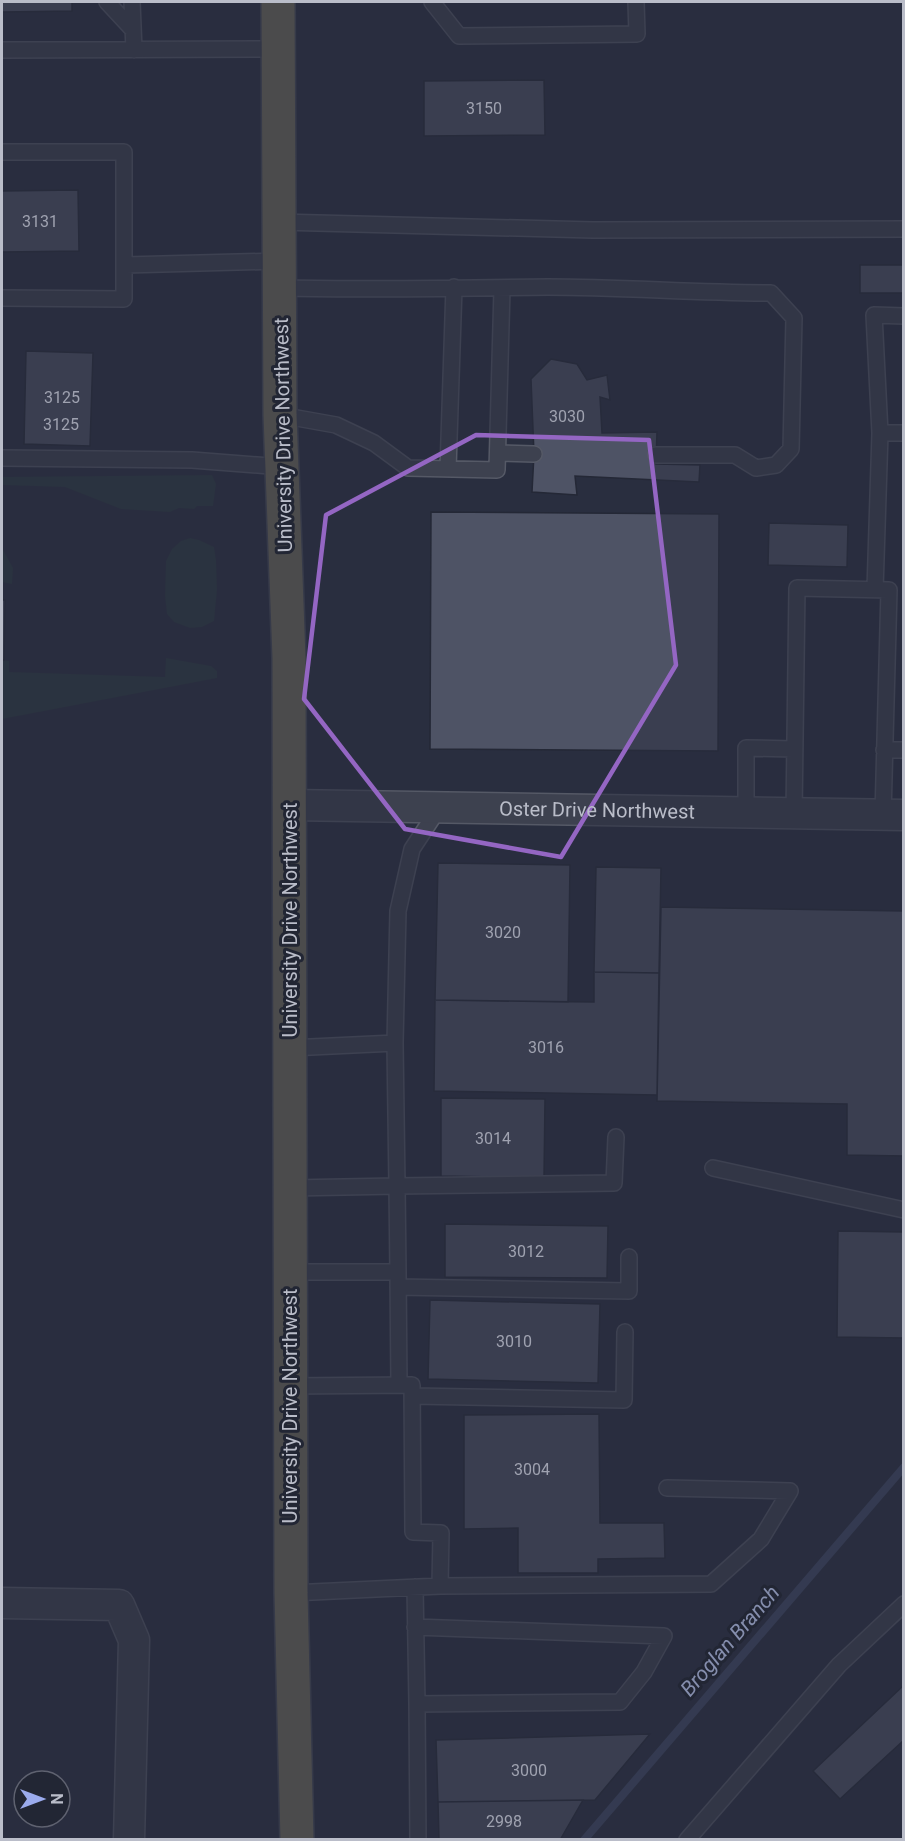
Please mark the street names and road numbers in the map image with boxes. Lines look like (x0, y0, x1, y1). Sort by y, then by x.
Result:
street label: University Drive Northwest (269, 317, 297, 553)
street label: Oster Drive Northwest (499, 796, 695, 824)
street label: University Drive Northwest (278, 803, 302, 1037)
street label: University Drive Northwest (278, 1289, 302, 1523)

